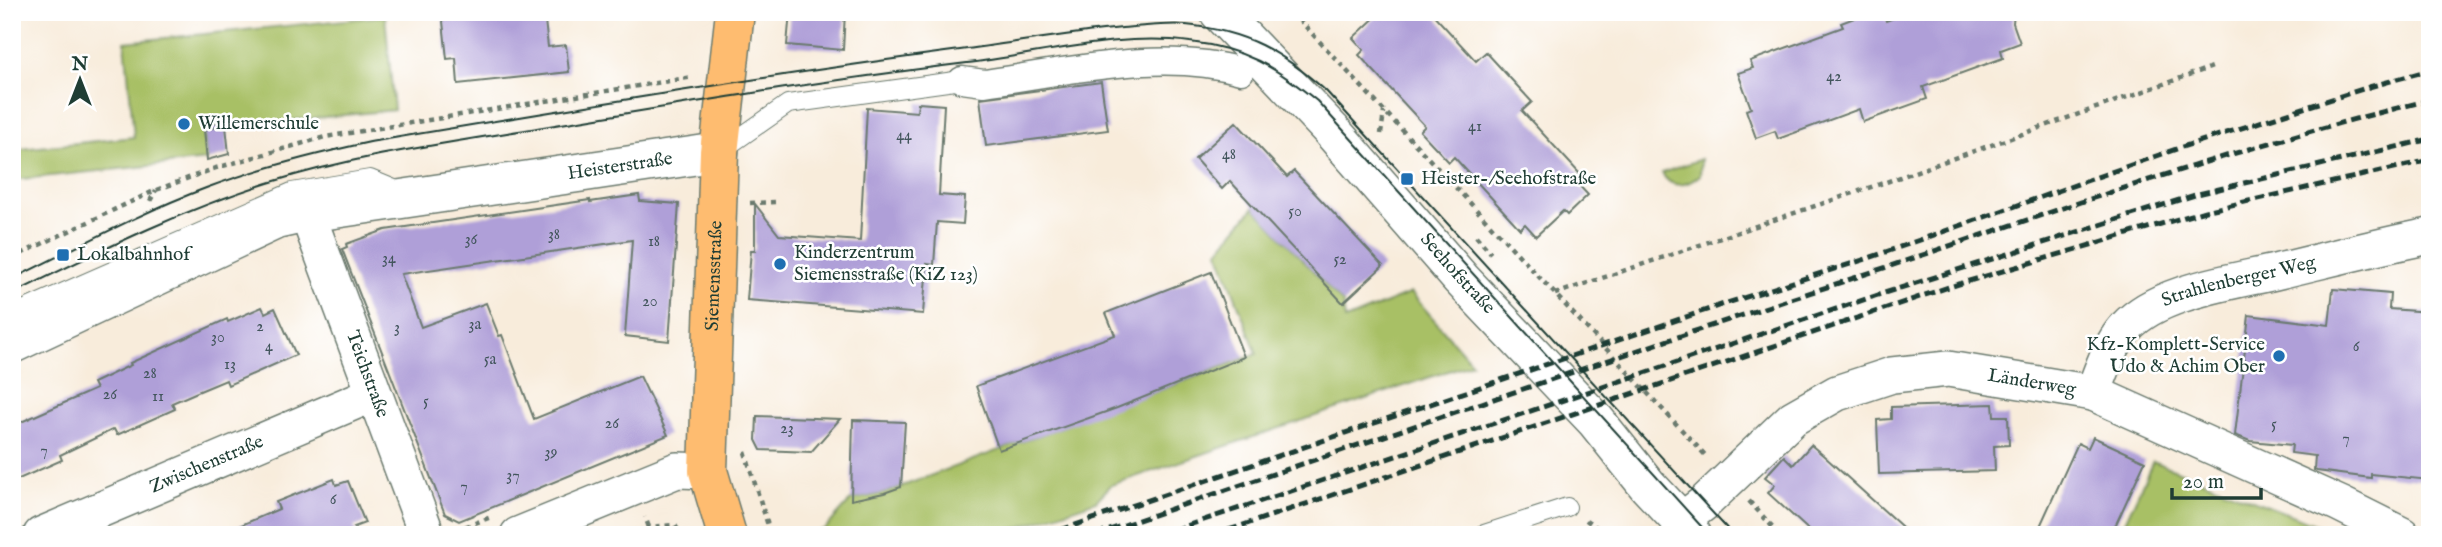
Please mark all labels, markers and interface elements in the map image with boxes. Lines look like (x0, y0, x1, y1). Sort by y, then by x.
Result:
north arrow (46, 46, 116, 116)
text: N (71, 53, 89, 77)
house number: 42 (1826, 67, 1842, 87)
place label: Willemerschule (198, 112, 319, 136)
marker: Willemerschule (176, 116, 192, 132)
house number: 41 (1468, 117, 1482, 137)
house number: 44 (896, 126, 912, 146)
house number: 48 (1222, 145, 1236, 165)
street label: Heisterstraße (566, 147, 674, 186)
place label: Heister-/Seehofstraße (1421, 167, 1597, 191)
marker: Heister-/Seehofstraße (1399, 171, 1415, 187)
house number: 50 (1288, 202, 1302, 222)
street label: Siemensstraße (701, 220, 729, 332)
house number: 38 (548, 225, 560, 245)
street label: Seehofstraße (1414, 228, 1500, 320)
house number: 36 (465, 230, 478, 250)
house number: 18 (648, 232, 660, 252)
place label: Kinderzentrum Siemensstraße (KiZ 123) (794, 241, 978, 287)
place label: Lokalbahnhof (77, 243, 193, 267)
marker: Lokalbahnhof (55, 247, 71, 263)
house number: 34 (382, 249, 396, 269)
house number: 52 (1333, 250, 1347, 270)
street label: Strahlenberger Weg (2158, 250, 2319, 313)
marker: Kinderzentrum Siemensstraße (KiZ 123) (772, 256, 788, 272)
house number: 20 (642, 292, 658, 312)
house number: 3a (469, 315, 482, 335)
house number: 2 (256, 317, 264, 337)
house number: 3 (394, 318, 400, 338)
street label: Teichstraße (340, 327, 394, 421)
house number: 30 (211, 328, 225, 348)
place label: Kfz-Komplett-Service Udo & Achim Ober (2086, 333, 2265, 379)
house number: 4 (265, 337, 273, 357)
house number: 6 (2353, 337, 2360, 357)
marker: Kfz-Komplett-Service Udo & Achim Ober (2271, 348, 2287, 364)
house number: 5a (484, 350, 496, 370)
house number: 13 (224, 355, 236, 375)
house number: 28 (143, 364, 157, 384)
street label: Länderweg (1986, 364, 2078, 402)
house number: 26 (103, 385, 117, 405)
house number: 11 (152, 387, 164, 407)
house number: 5 (423, 392, 429, 412)
house number: 26 (605, 414, 619, 434)
house number: 5 (2271, 415, 2277, 435)
house number: 23 (780, 419, 794, 439)
house number: 7 (2342, 429, 2350, 449)
street label: Zwischenstraße (146, 430, 267, 499)
house number: 7 (40, 441, 48, 461)
house number: 39 (545, 443, 557, 463)
scale bar (2172, 456, 2262, 500)
house number: 37 (506, 466, 520, 486)
text: 20 m (2183, 469, 2224, 496)
house number: 7 (460, 477, 468, 497)
house number: 6 (330, 490, 337, 510)

